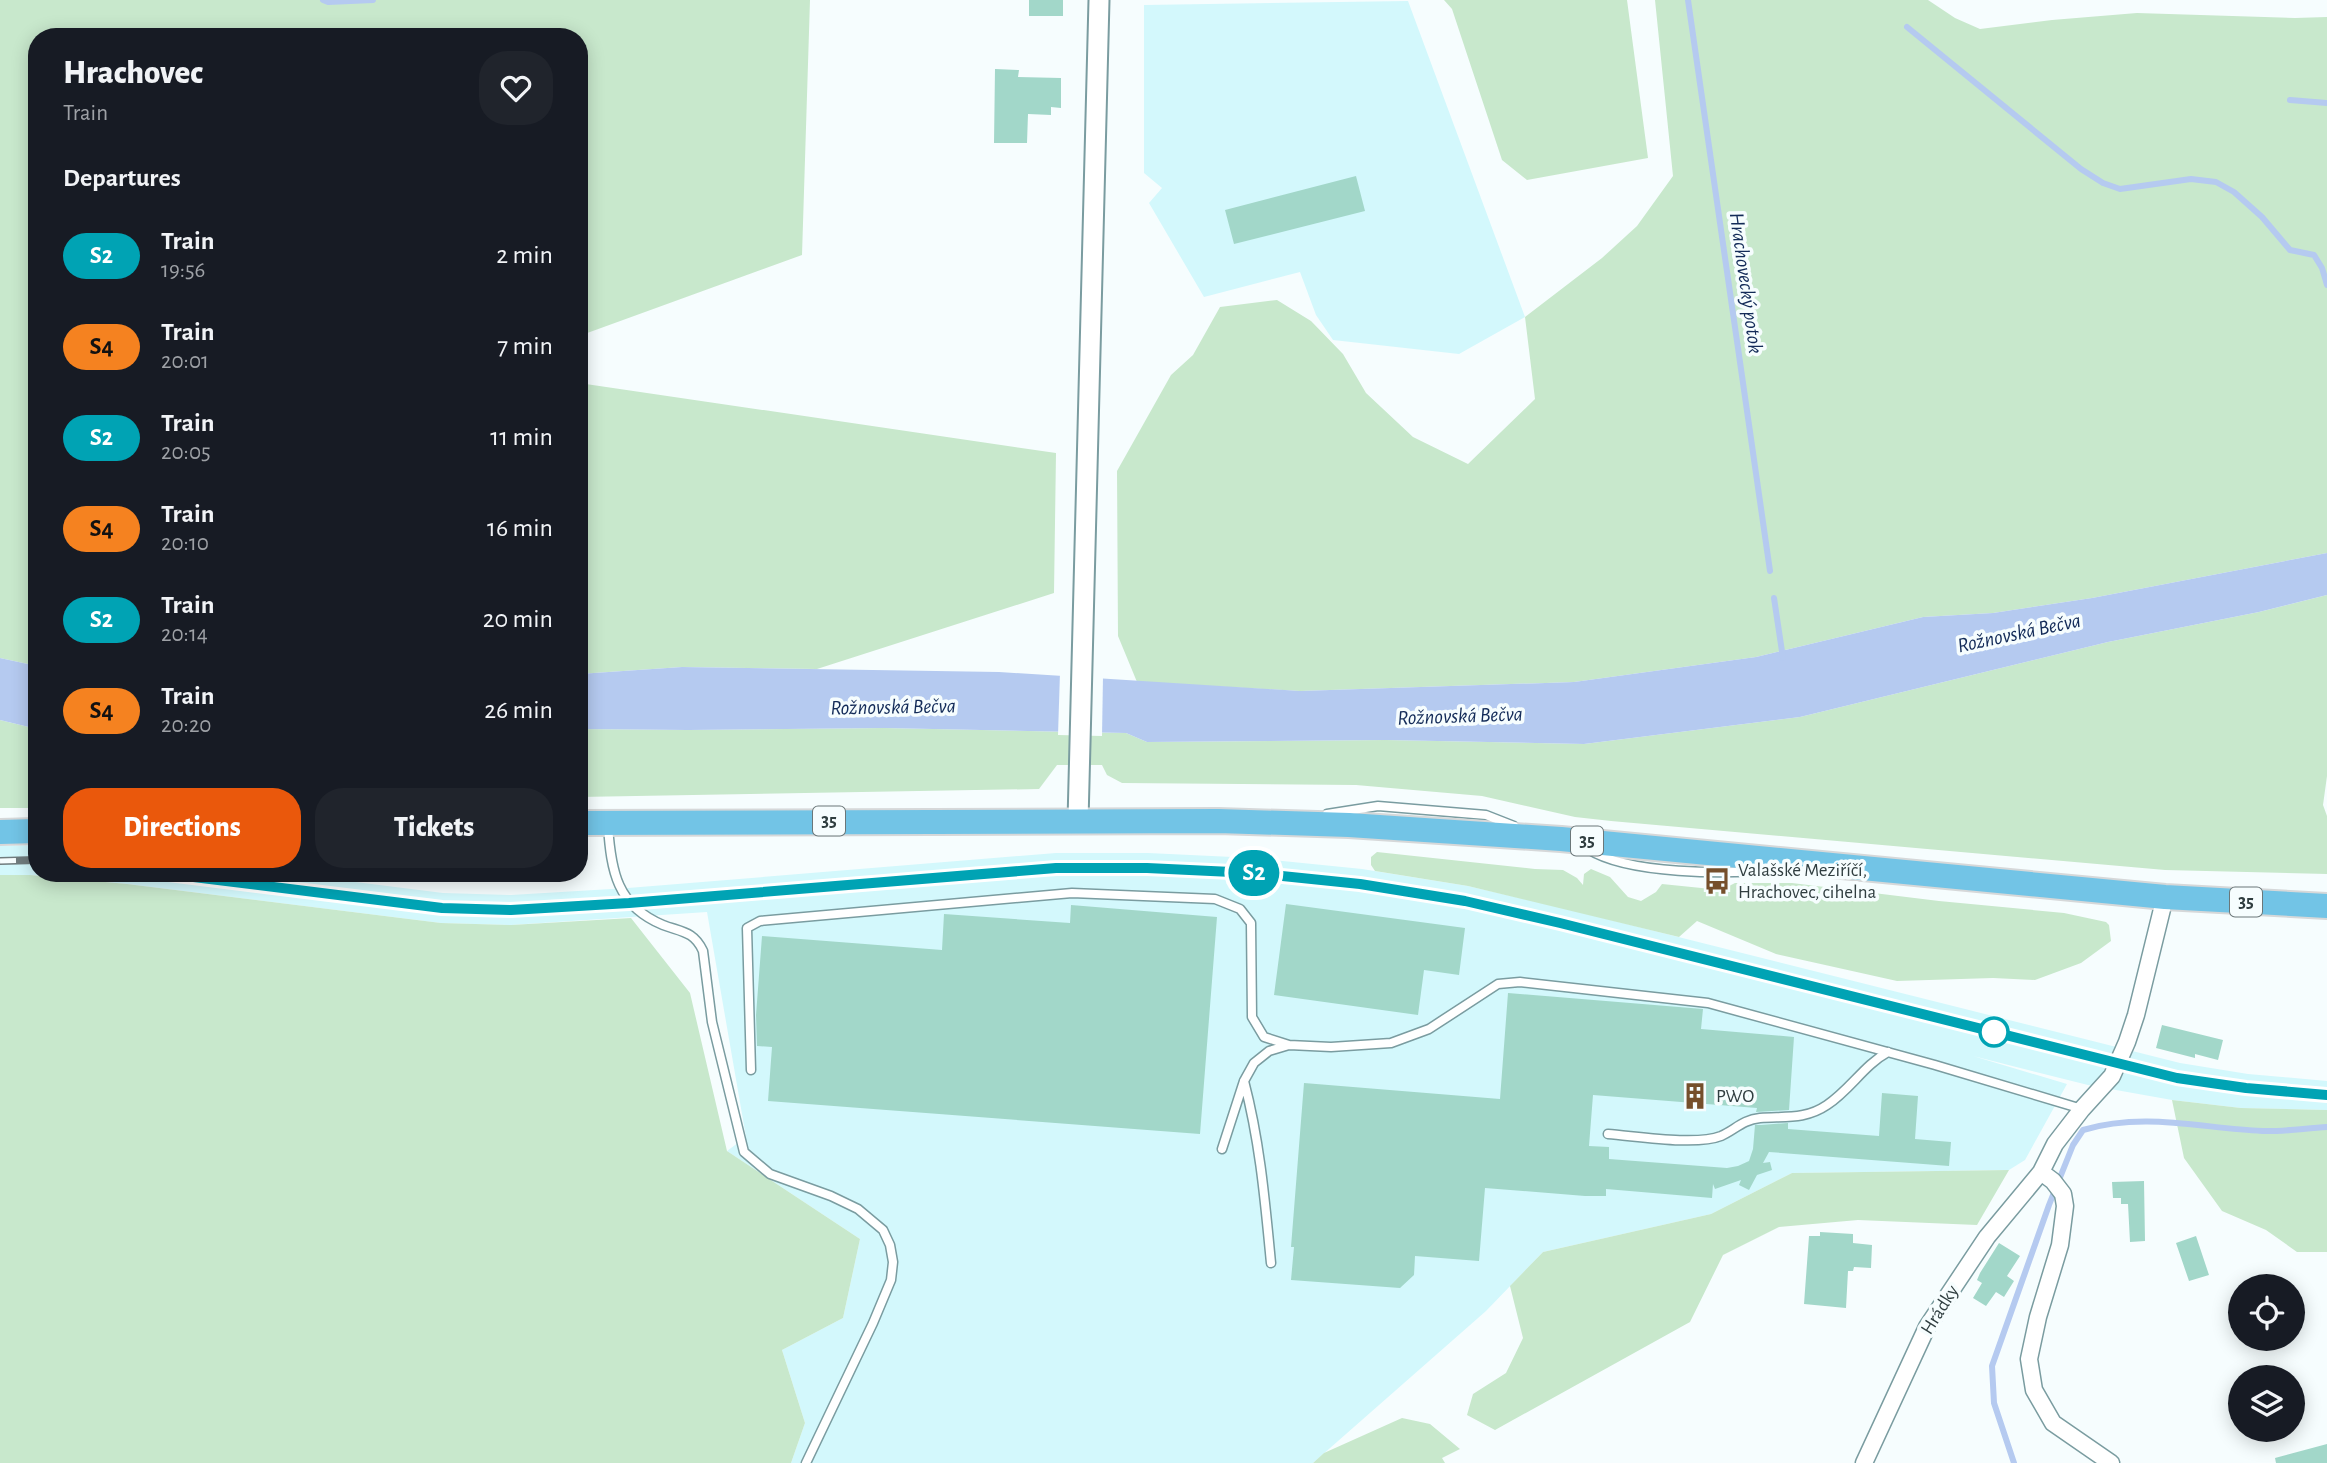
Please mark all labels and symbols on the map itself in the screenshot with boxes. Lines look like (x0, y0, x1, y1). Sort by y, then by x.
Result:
water label: Hrachovecký potok (1725, 211, 1766, 355)
water label: Rožnovská Bečva (1955, 610, 2083, 656)
water label: Rožnovská Bečva (830, 695, 956, 719)
water label: Rožnovská Bečva (1397, 703, 1523, 729)
road number: 35 (813, 806, 845, 836)
road number: 35 (1571, 826, 1603, 856)
line badge: S2 (1222, 850, 1286, 896)
place label: Valašské Meziříčí, Hrachovec, cihelna (1738, 861, 1877, 902)
bus stop icon: Valašské Meziříčí, Hrachovec, cihelna (1702, 866, 1732, 896)
road number: 35 (2230, 888, 2262, 917)
unlabelled marker (1979, 1017, 2009, 1047)
building icon: PWO (1680, 1081, 1710, 1111)
place label: PWO (1716, 1087, 1754, 1106)
street label: Hrádky (1918, 1282, 1962, 1338)

